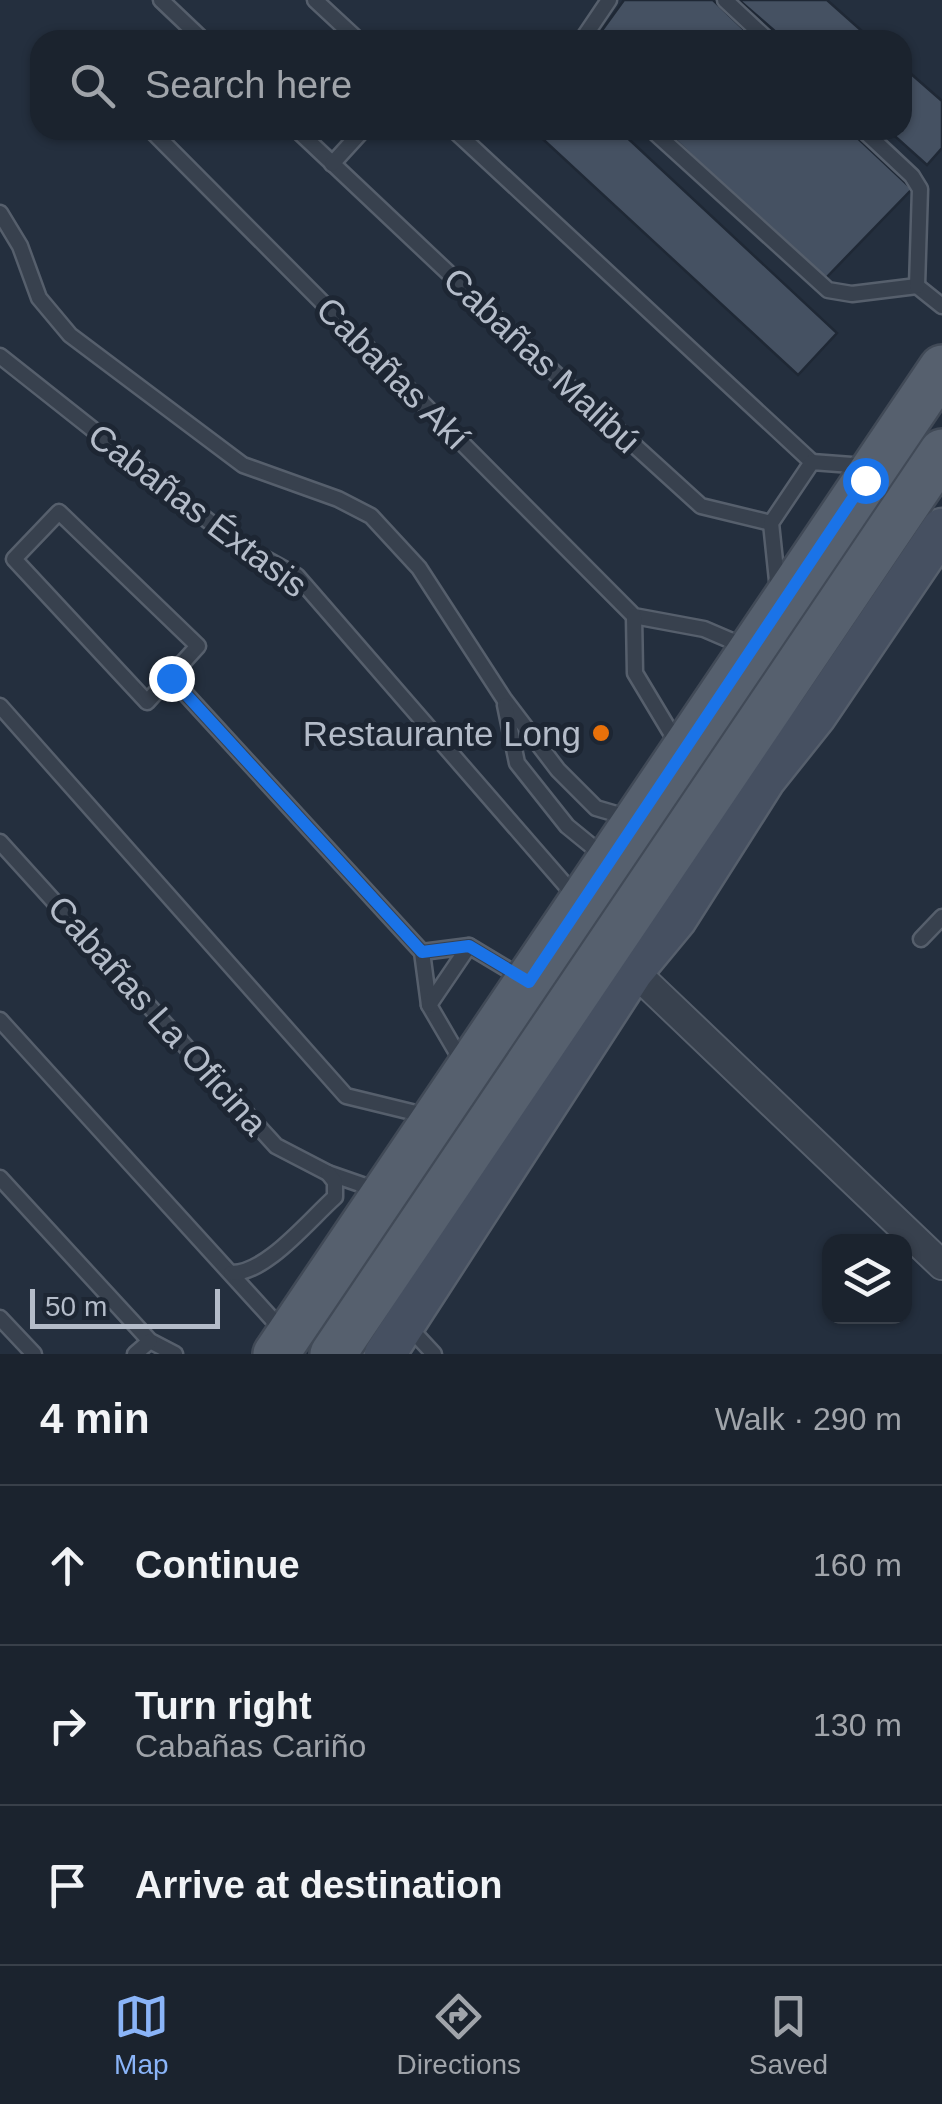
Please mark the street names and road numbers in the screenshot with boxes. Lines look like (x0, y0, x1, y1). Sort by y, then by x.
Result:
street label: Cabañas Malibú (436, 259, 648, 461)
street label: Cabañas Akí (309, 289, 477, 457)
street label: Cabañas Éxtasis (81, 415, 315, 605)
street label: Cabañas La Oficina (41, 888, 276, 1143)

